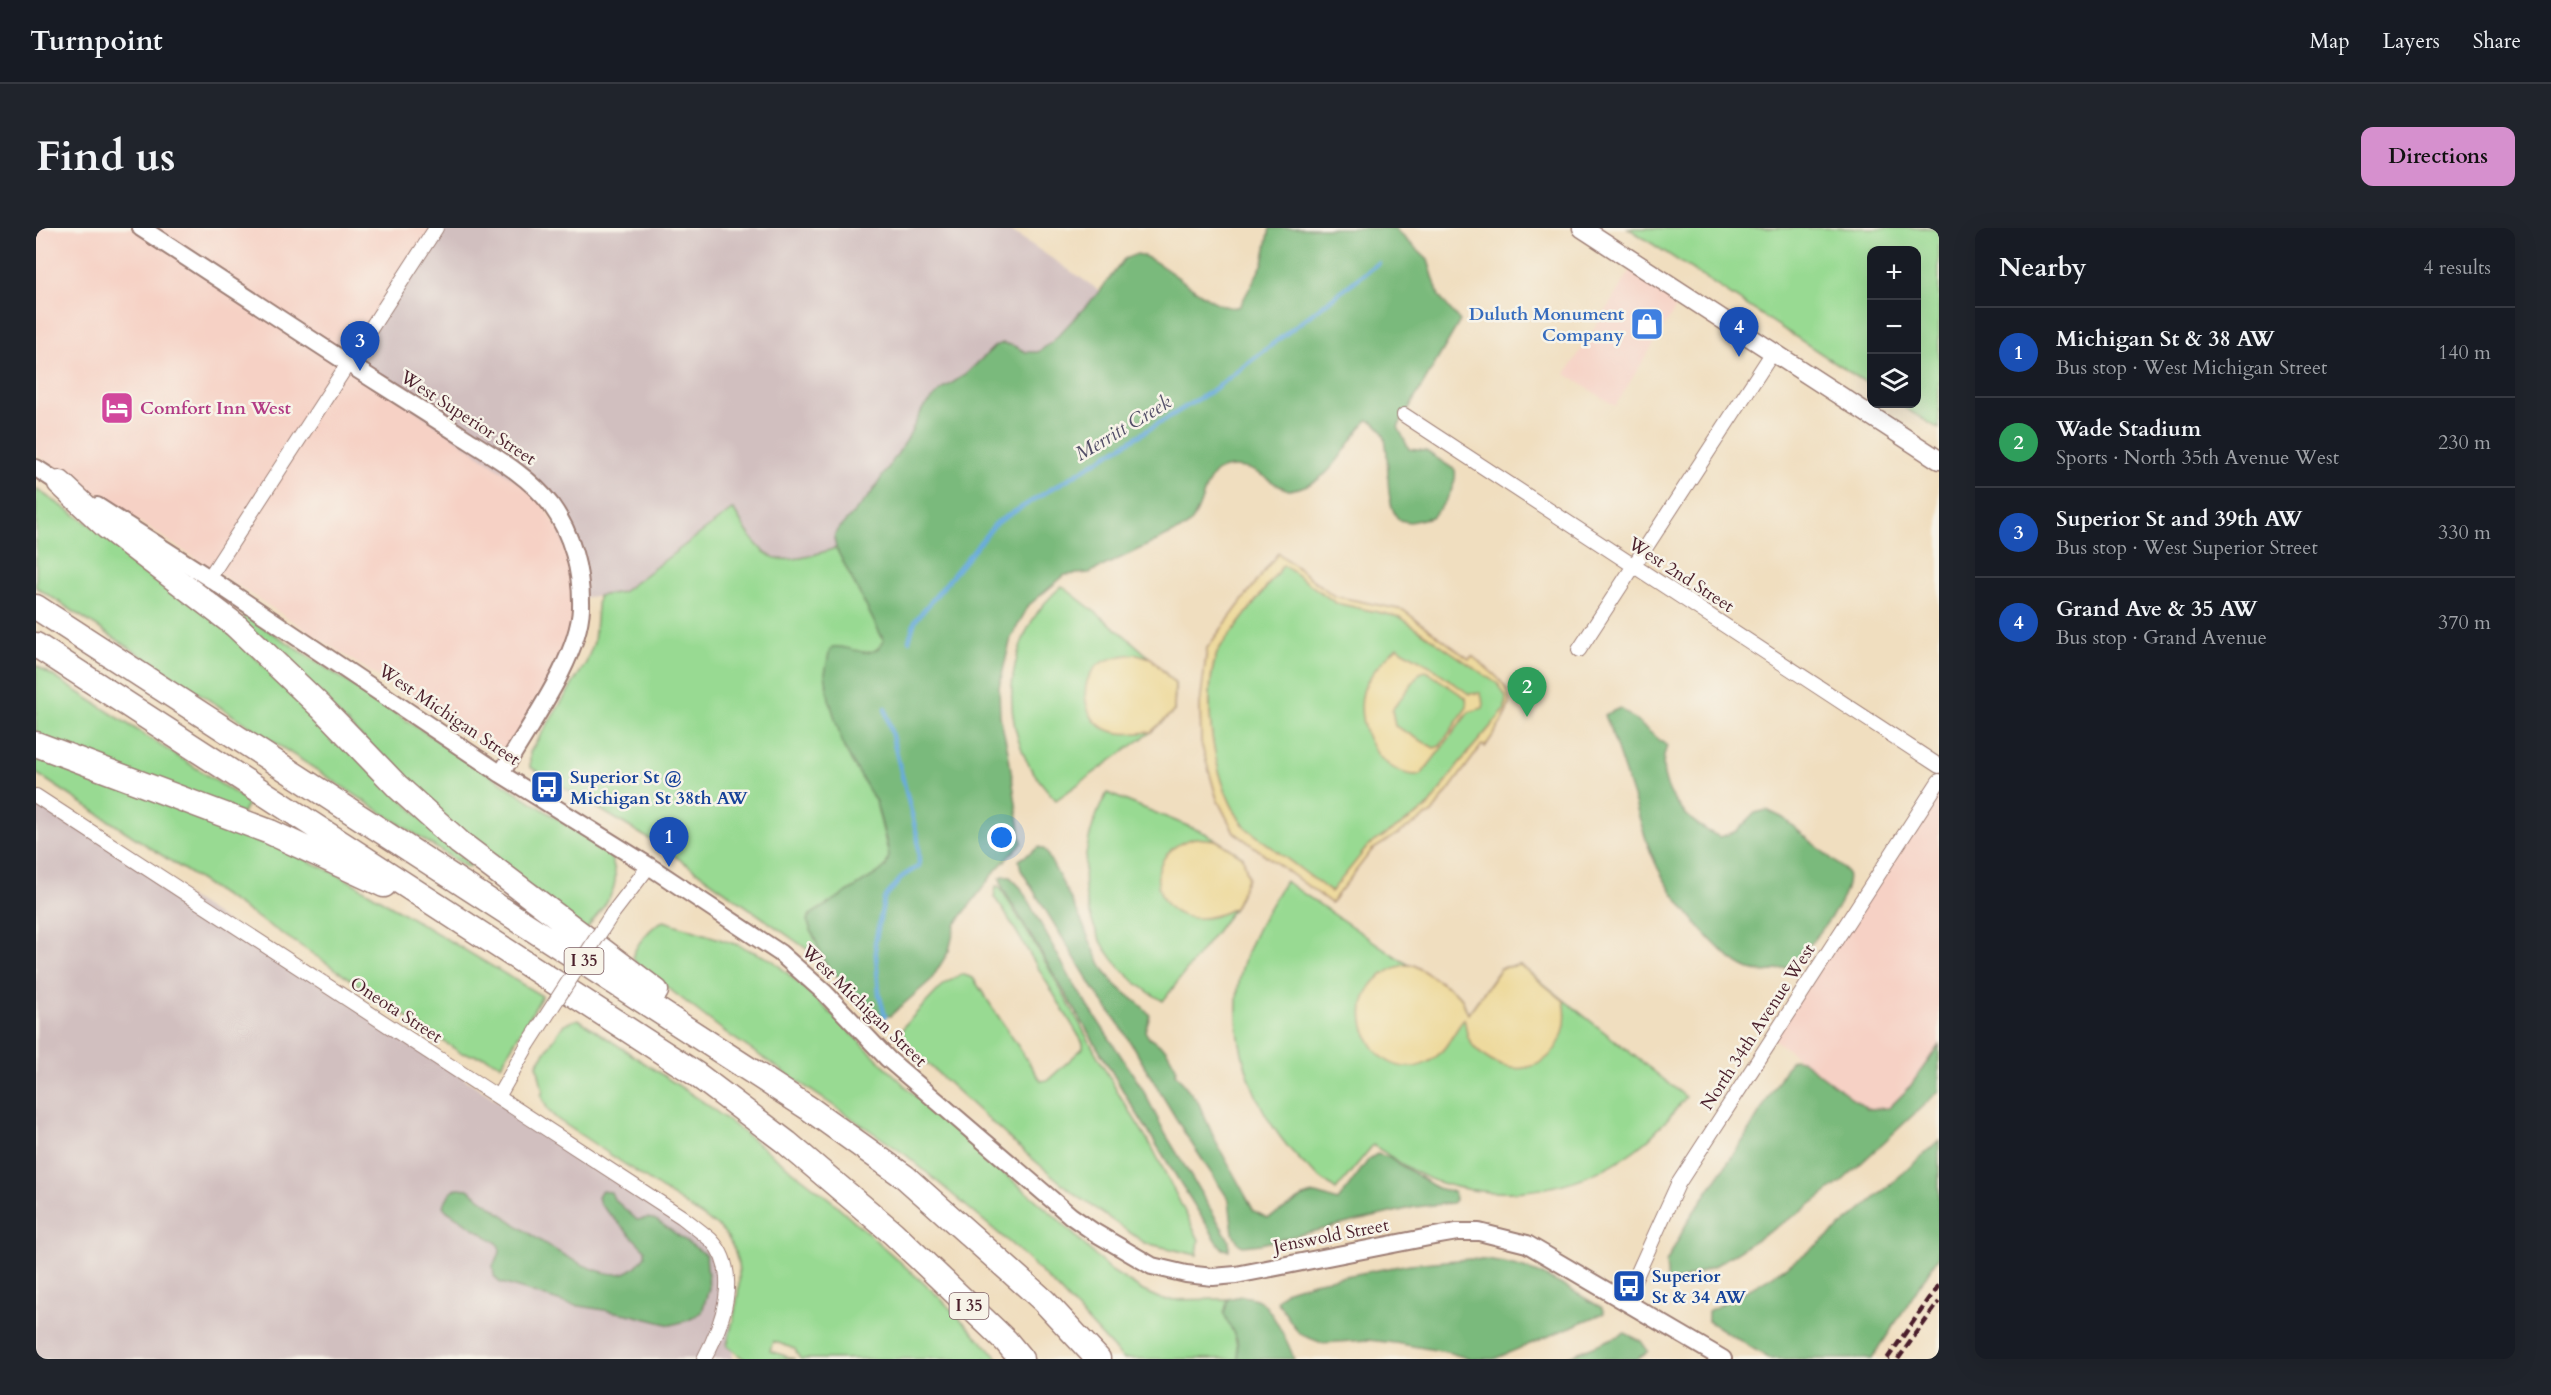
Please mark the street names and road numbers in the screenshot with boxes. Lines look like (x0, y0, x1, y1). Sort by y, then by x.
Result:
street label: West Superior Street (394, 364, 541, 471)
street label: West 2nd Street (1622, 531, 1739, 619)
street label: West Michigan Street (372, 658, 525, 772)
street label: West Michigan Street (795, 939, 933, 1073)
street label: North 34th Avenue West (1695, 939, 1821, 1115)
road number: I 35 (564, 948, 604, 974)
street label: Oneota Street (345, 971, 447, 1049)
street label: Jenswold Street (1268, 1213, 1391, 1260)
road number: I 35 (950, 1293, 988, 1319)

